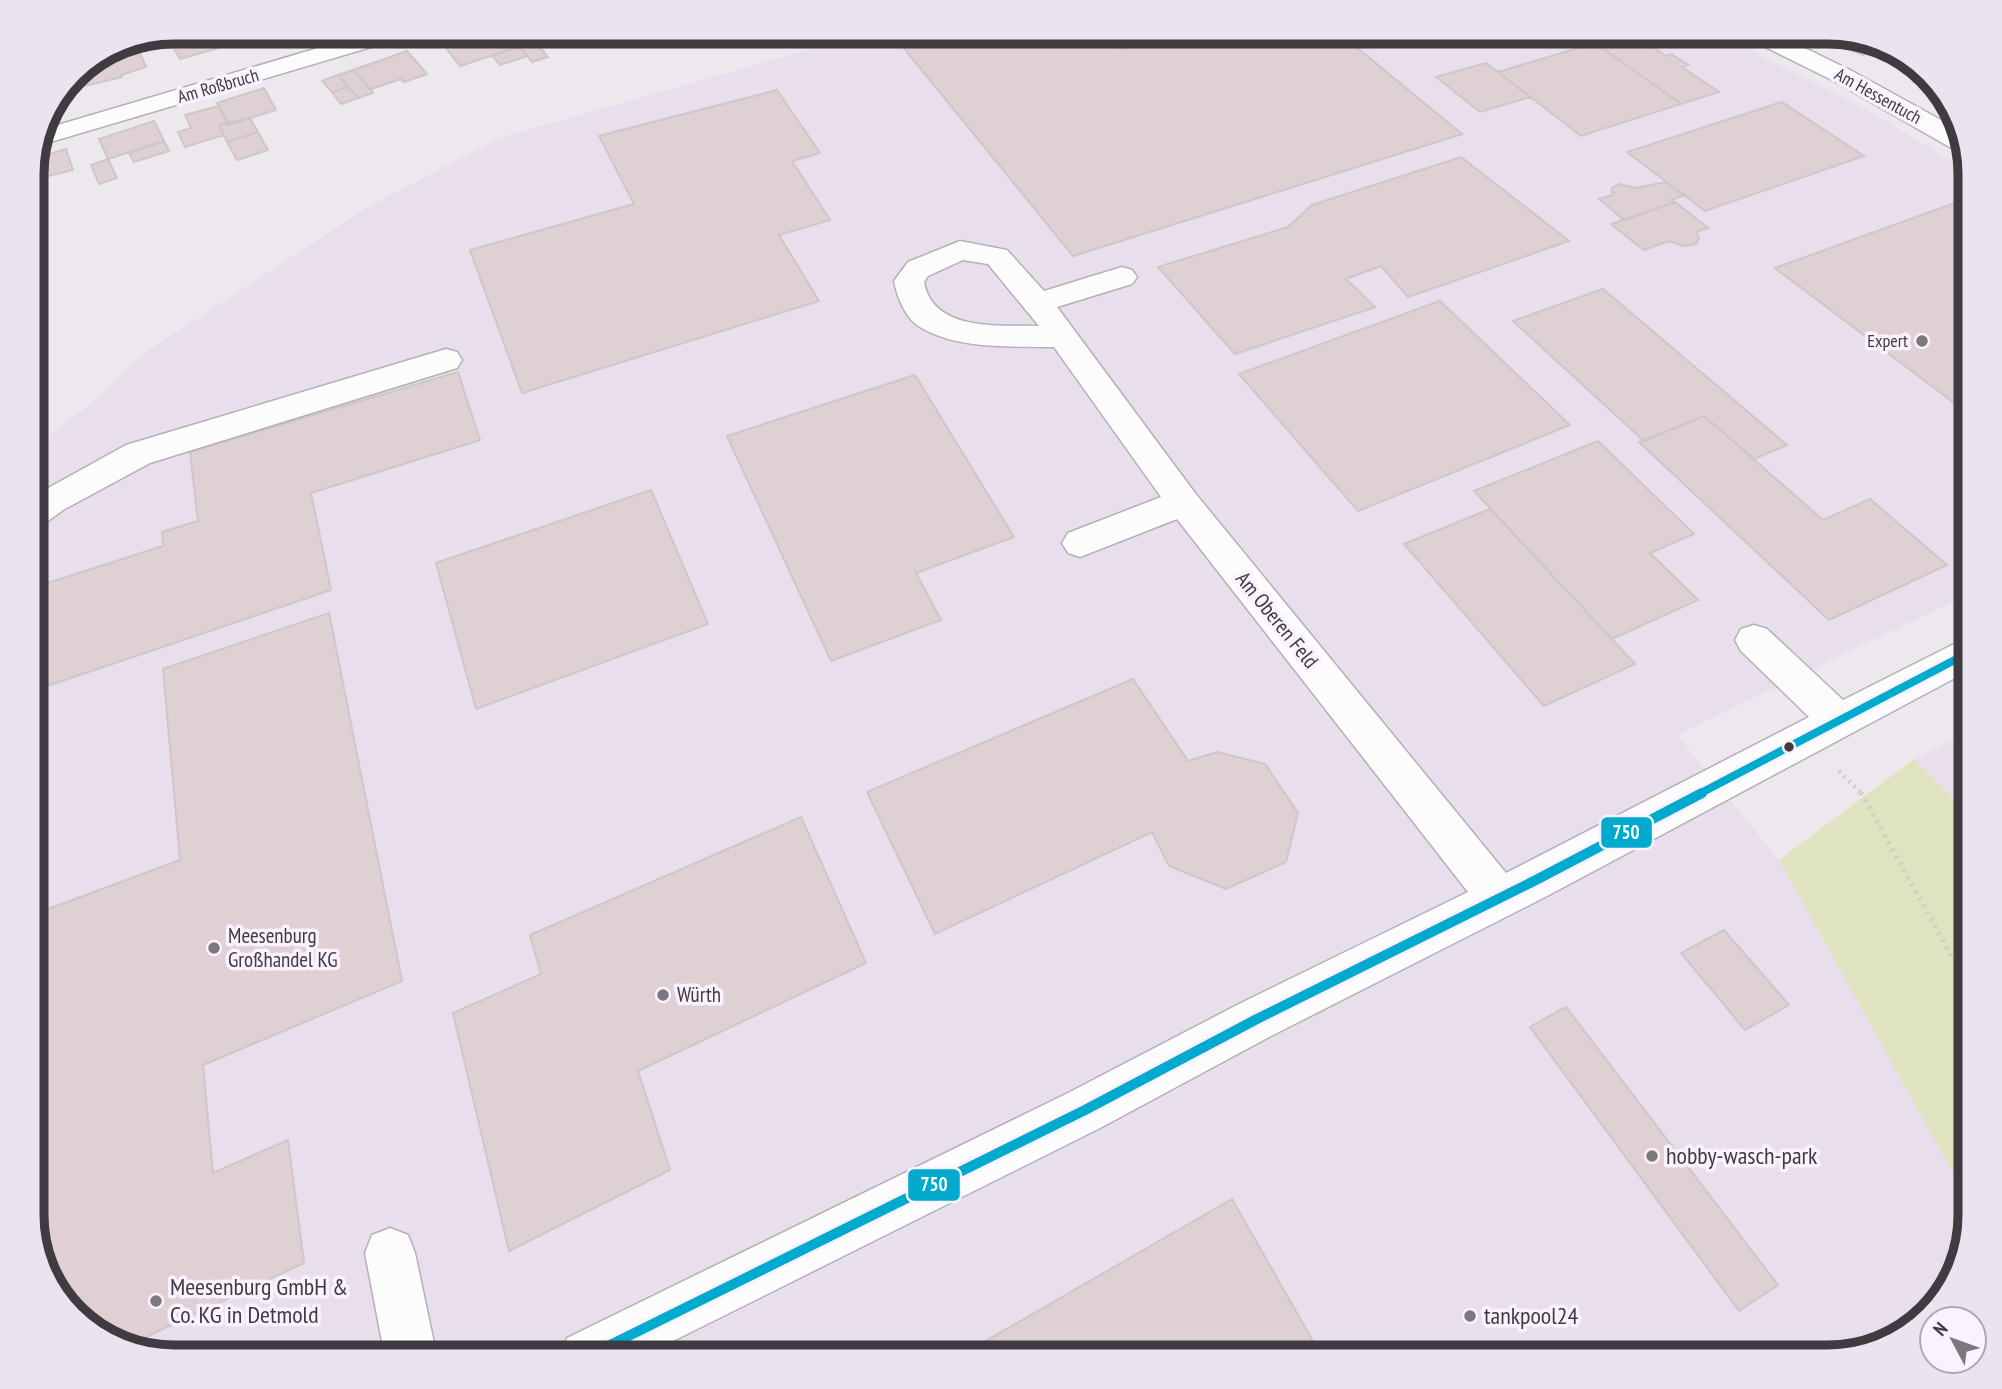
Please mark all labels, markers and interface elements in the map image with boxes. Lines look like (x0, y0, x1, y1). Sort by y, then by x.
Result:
street label: Am Hessentuch (1831, 62, 1926, 129)
street label: Am Roßbruch (175, 63, 261, 108)
place label: Expert (1867, 329, 1908, 352)
marker: Expert (1914, 333, 1930, 349)
street label: Am Oberen Feld (1230, 566, 1325, 674)
unlabelled marker (1782, 740, 1796, 754)
line badge: 750 (1600, 816, 1653, 849)
text: 750 (1612, 820, 1640, 844)
place label: Meesenburg Großhandel KG (228, 922, 338, 973)
marker: Meesenburg Großhandel KG (206, 940, 222, 956)
place label: Würth (677, 981, 721, 1008)
marker: Würth (655, 987, 671, 1003)
place label: hobby-wasch-park (1666, 1140, 1818, 1171)
marker: hobby-wasch-park (1644, 1148, 1660, 1164)
line badge: 750 (907, 1168, 961, 1202)
text: 750 (920, 1172, 948, 1196)
place label: Meesenburg GmbH & Co. KG in Detmold (170, 1271, 348, 1330)
marker: Meesenburg GmbH & Co. KG in Detmold (148, 1293, 164, 1309)
place label: tankpool24 (1484, 1300, 1579, 1331)
north arrow (1918, 1305, 1988, 1375)
marker: tankpool24 (1462, 1308, 1478, 1324)
text: N (1928, 1317, 1953, 1341)

